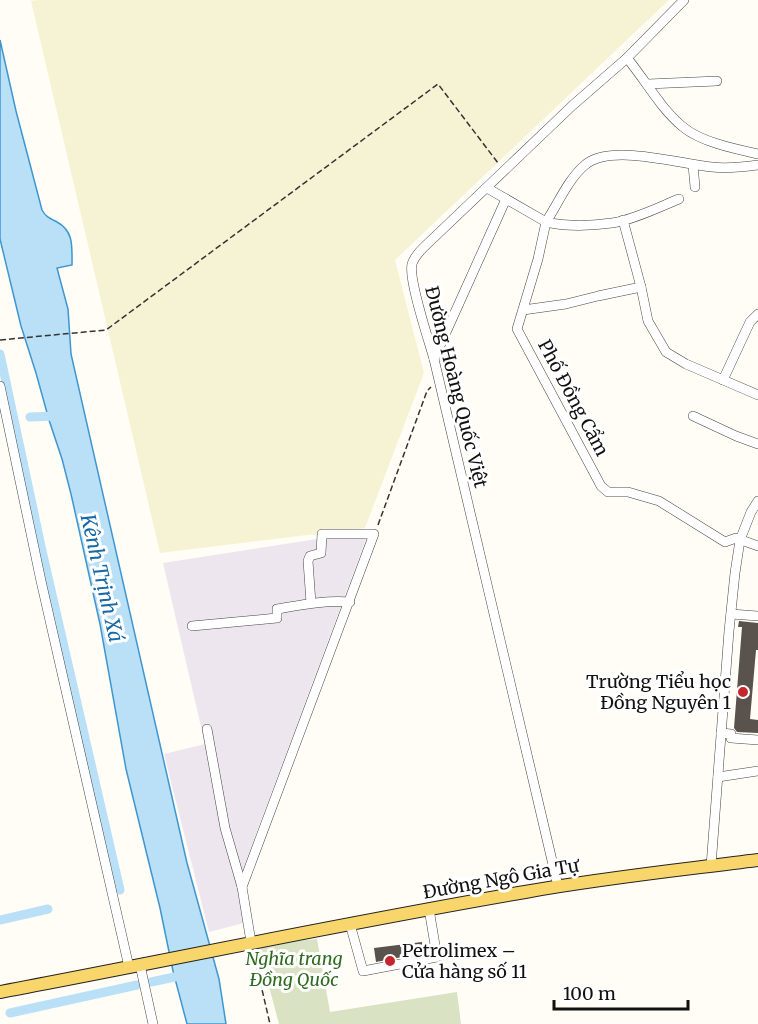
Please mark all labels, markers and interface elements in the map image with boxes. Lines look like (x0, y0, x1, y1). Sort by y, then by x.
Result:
street label: Đường Hoàng Quốc Việt (420, 284, 493, 490)
street label: Phố Đồng Cẩm (533, 336, 614, 460)
water label: Kênh Trịnh Xá (75, 511, 129, 644)
place label: Trường Tiểu học Đồng Nguyên 1 (586, 670, 731, 714)
marker: Trường Tiểu học Đồng Nguyên 1 (736, 685, 750, 699)
street label: Đường Ngô Gia Tự (421, 853, 582, 904)
place label: Petrolimex – Cửa hàng số 11 (402, 939, 527, 983)
park label: Nghĩa trang Đồng Quốc (245, 947, 343, 991)
marker: Petrolimex – Cửa hàng số 11 (383, 954, 397, 968)
scale bar (554, 973, 688, 1011)
text: 100 m (563, 982, 616, 1005)

